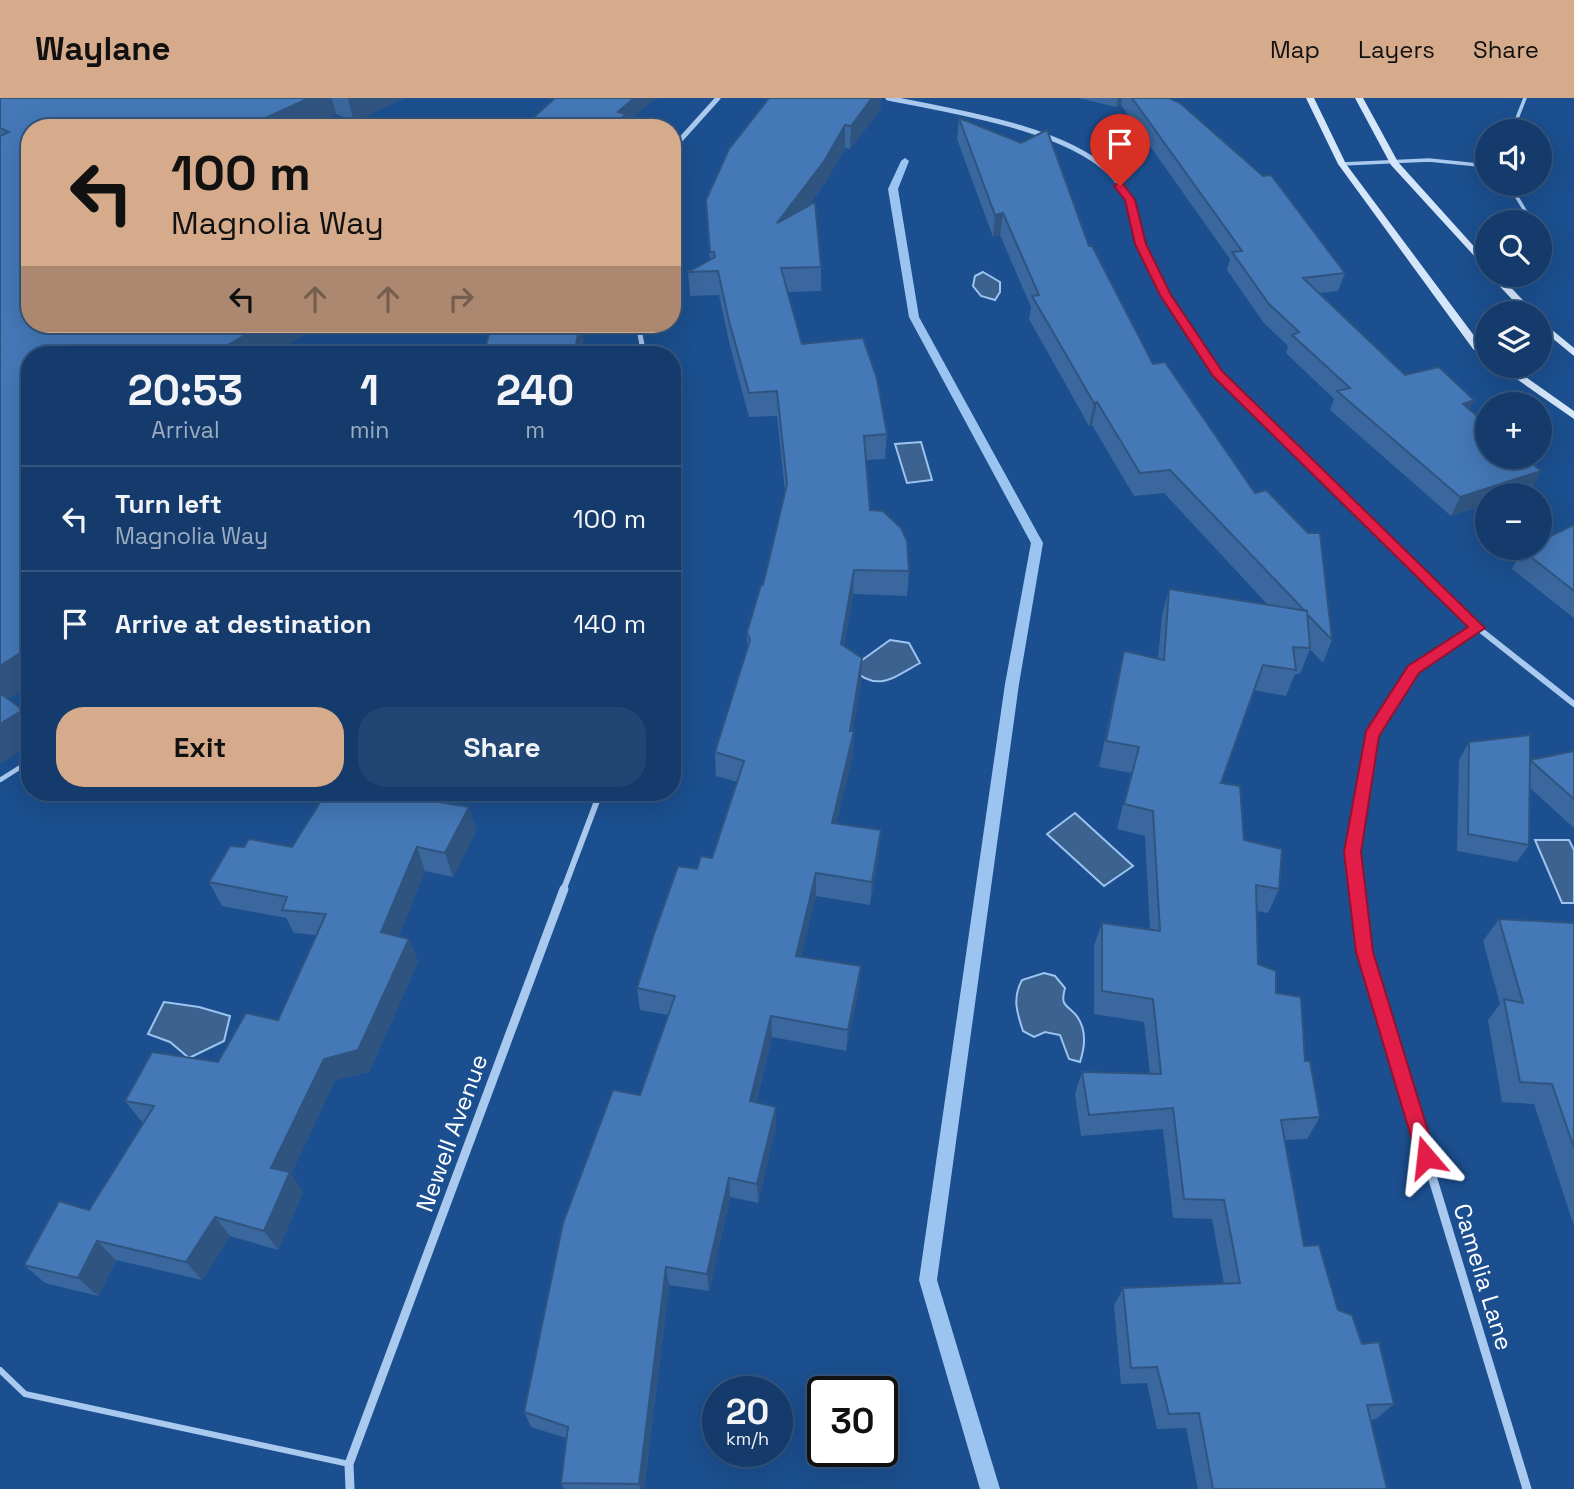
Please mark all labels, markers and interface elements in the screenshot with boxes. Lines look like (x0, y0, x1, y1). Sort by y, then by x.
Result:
text: Waylane (35, 28, 171, 70)
text: Map (1270, 34, 1320, 65)
text: Layers (1358, 34, 1435, 65)
text: Share (1473, 34, 1539, 65)
pin (1090, 114, 1150, 186)
map controls (1475, 119, 1552, 560)
button: sound (1475, 119, 1552, 196)
icon: arrive (1101, 125, 1139, 163)
text: 100 m (171, 142, 311, 204)
icon: left (56, 147, 147, 238)
text: Magnolia Way (171, 203, 384, 243)
button: search (1475, 210, 1552, 287)
icon: left (223, 280, 261, 318)
icon: ahead (296, 280, 334, 318)
icon: ahead (369, 280, 407, 318)
icon: right (442, 280, 480, 318)
button: layers (1475, 301, 1552, 378)
text: 20:53 (128, 364, 243, 417)
text: 1 (360, 364, 379, 417)
text: 240 (496, 364, 574, 417)
button: + (1475, 392, 1552, 469)
text: Arrival (151, 415, 220, 445)
text: min (350, 415, 389, 445)
text: m (525, 415, 545, 445)
button: − (1475, 483, 1552, 560)
text: Turn left (115, 487, 222, 521)
icon: left (56, 500, 94, 538)
text: 100 m (573, 502, 646, 536)
text: Magnolia Way (115, 521, 268, 551)
icon: arrive (56, 605, 94, 643)
text: Arrive at destination (115, 607, 372, 641)
text: 140 m (573, 607, 646, 641)
button: Exit (56, 707, 344, 787)
button: Share (358, 707, 646, 787)
street label: Newell Avenue (409, 1050, 494, 1216)
position arrow (1389, 1120, 1463, 1194)
street label: Camelia Lane (1446, 1200, 1520, 1354)
speed limit sign: 30 (807, 1376, 898, 1467)
text: 20 (726, 1390, 769, 1434)
text: km/h (726, 1427, 769, 1450)

